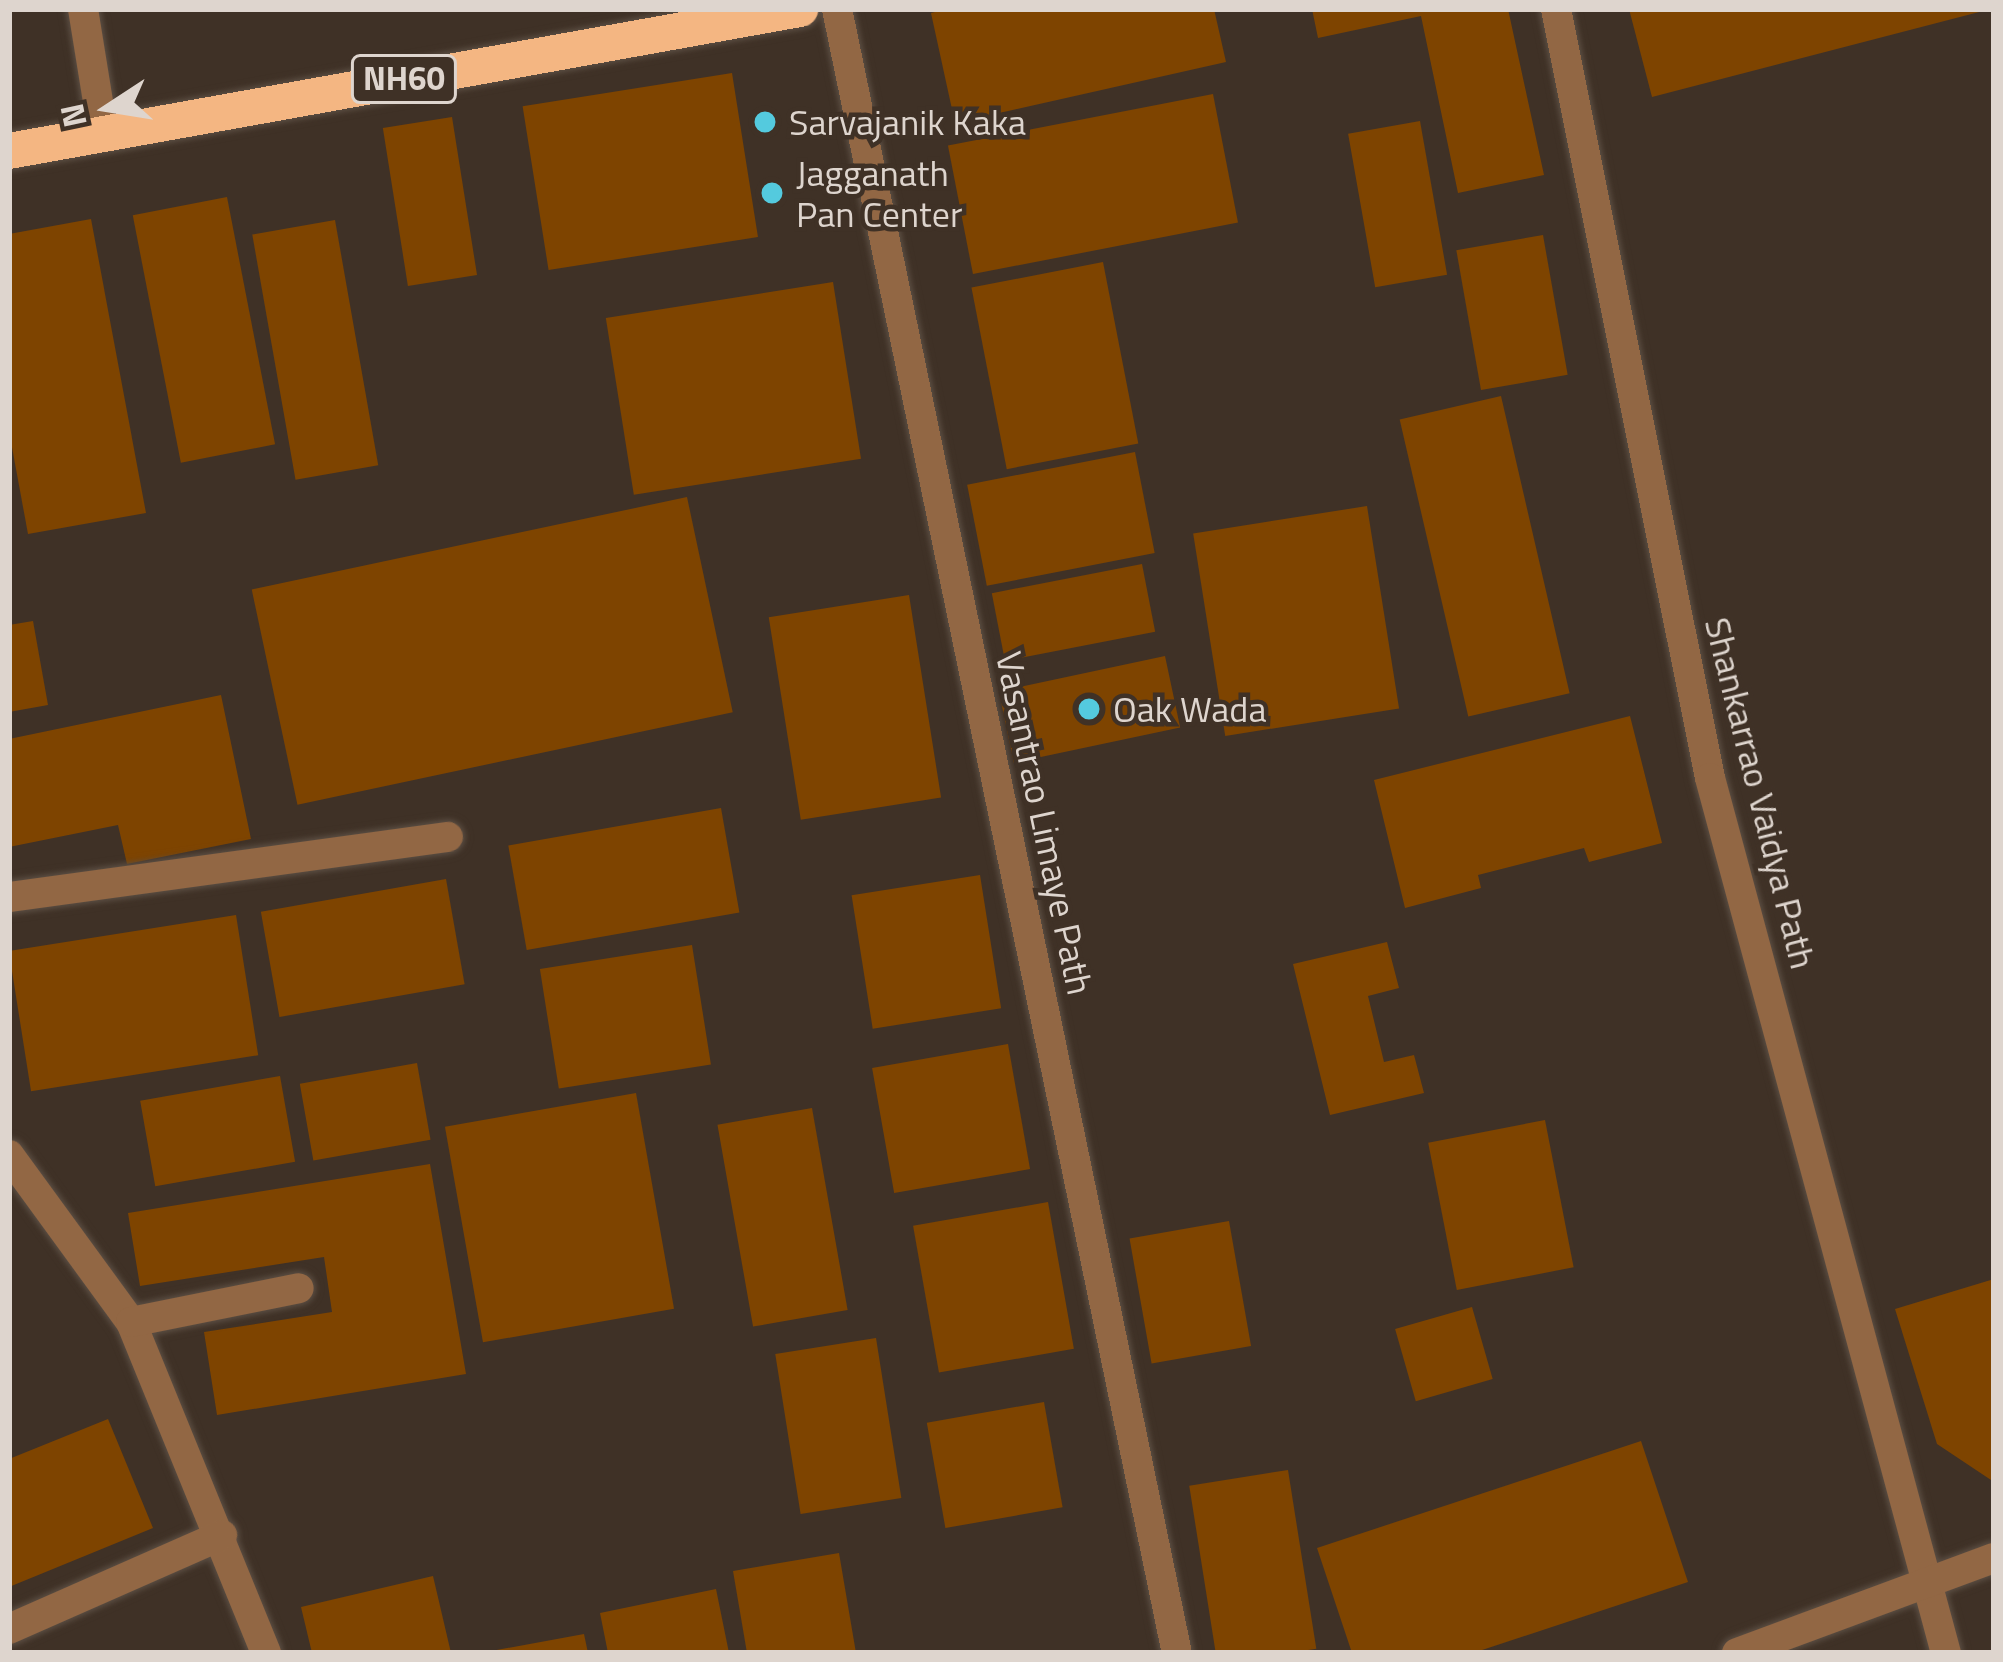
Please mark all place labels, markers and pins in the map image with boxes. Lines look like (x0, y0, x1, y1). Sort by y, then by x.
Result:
place label: Sarvajanik Kaka (789, 100, 1026, 144)
marker: Sarvajanik Kaka (752, 109, 778, 135)
place label: Jagganath Pan Center (796, 150, 962, 235)
marker: Jagganath Pan Center (759, 180, 785, 206)
place label: Oak Wada (1113, 687, 1266, 731)
marker: Oak Wada (1076, 696, 1102, 722)

